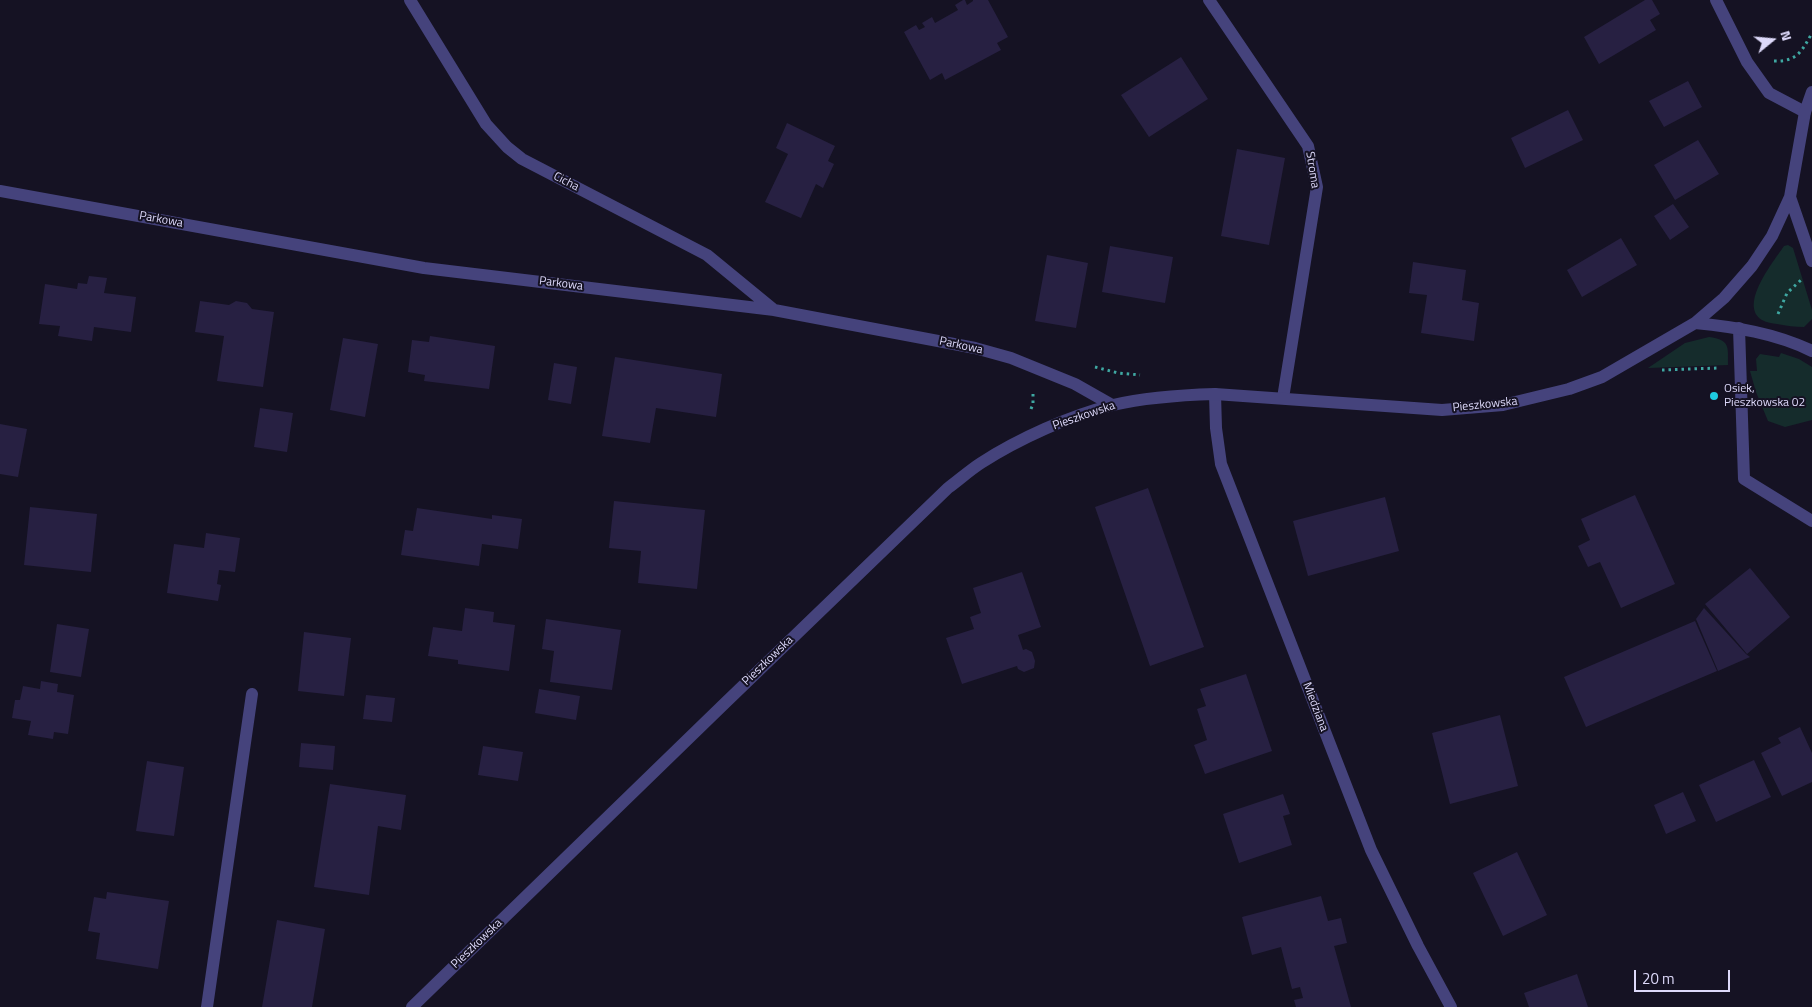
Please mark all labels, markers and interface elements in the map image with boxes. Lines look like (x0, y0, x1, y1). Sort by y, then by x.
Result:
north arrow (1747, 15, 1797, 65)
text: N (1775, 28, 1798, 43)
street label: Stroma (1302, 151, 1322, 189)
street label: Cicha (551, 169, 581, 195)
street label: Parkowa (138, 209, 184, 231)
street label: Parkowa (538, 274, 584, 294)
street label: Parkowa (938, 334, 984, 358)
place label: Osiek, Pieszkowska 02 (1724, 382, 1805, 410)
marker: Osiek, Pieszkowska 02 (1708, 390, 1720, 402)
street label: Pieszkowska (1452, 394, 1518, 416)
street label: Pieszkowska (1051, 399, 1117, 433)
street label: Pieszkowska (740, 633, 796, 689)
street label: Miedziana (1299, 680, 1331, 734)
street label: Pieszkowska (449, 916, 505, 972)
scale bar (1637, 960, 1733, 992)
text: 20 m (1642, 967, 1675, 990)

